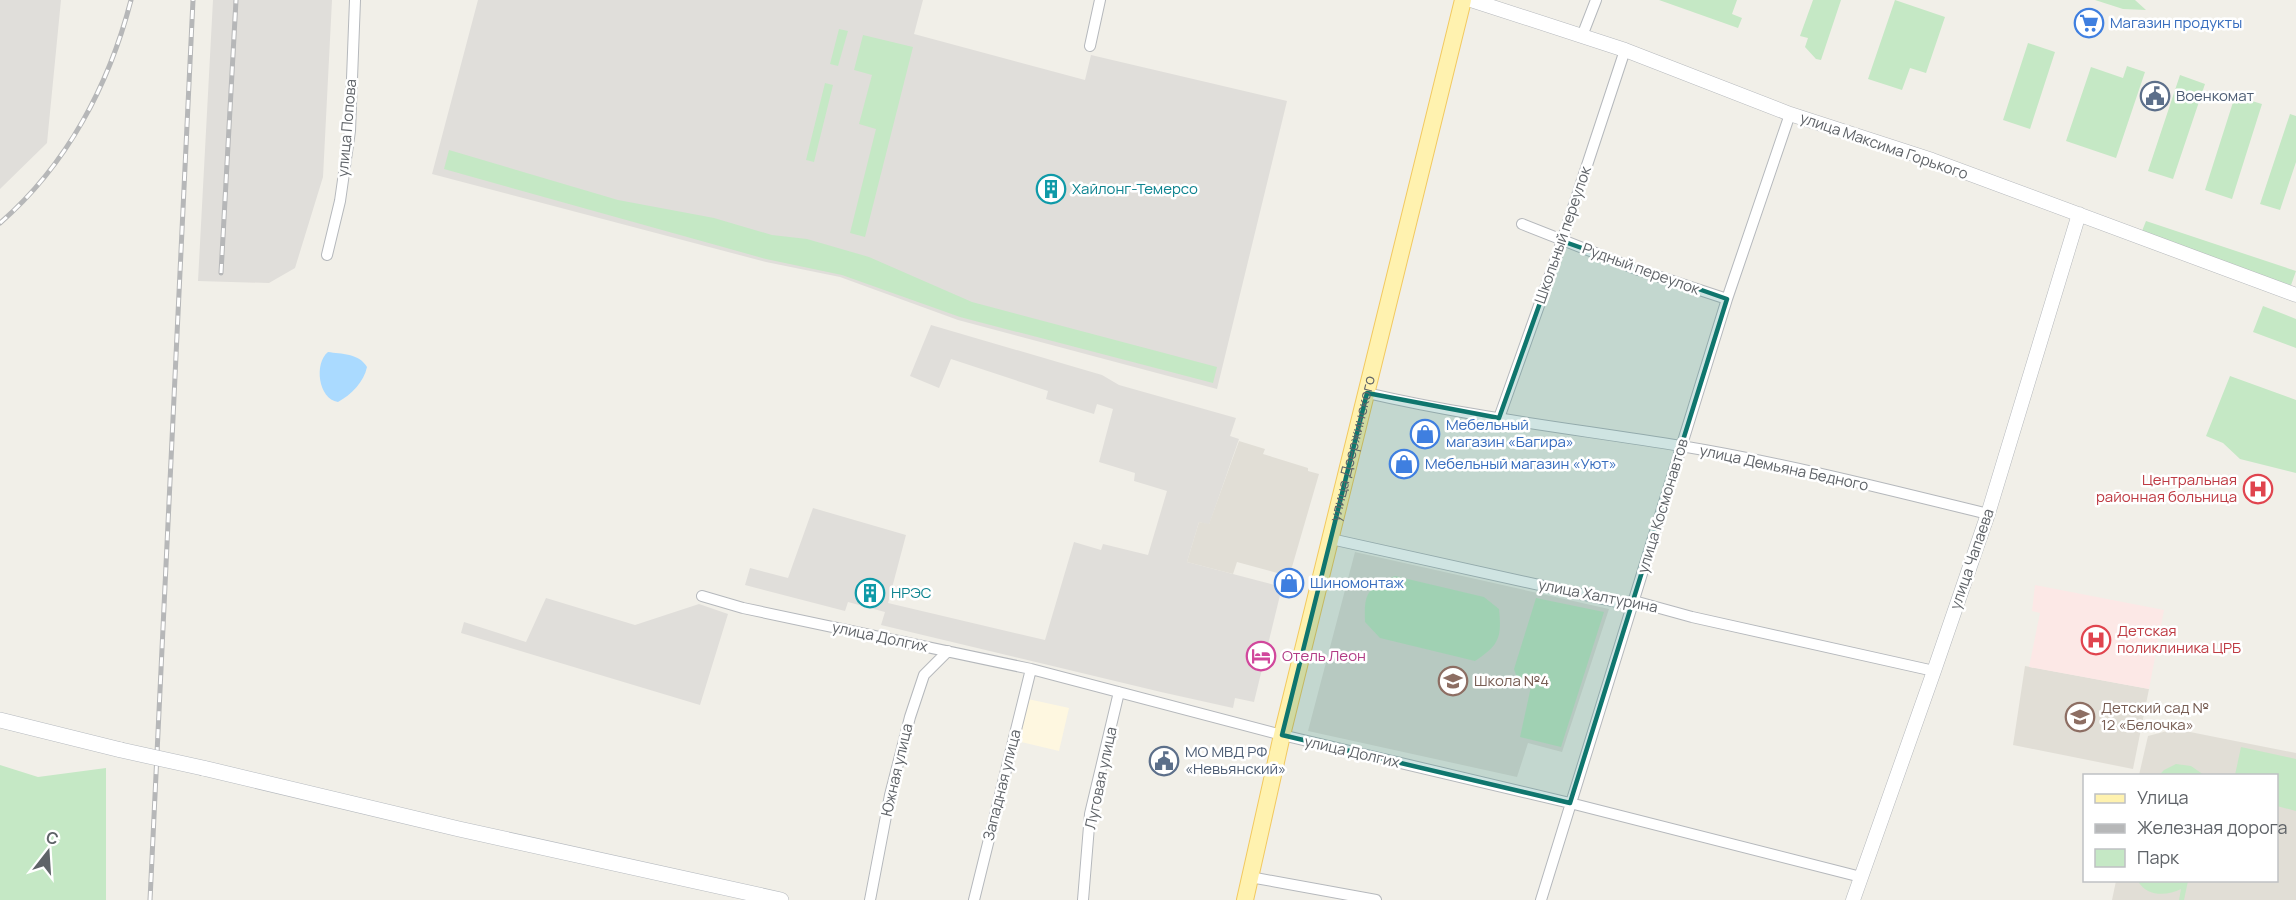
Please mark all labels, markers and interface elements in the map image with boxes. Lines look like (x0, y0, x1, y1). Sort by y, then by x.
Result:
supermarket icon: Магазин продукты (2073, 7, 2105, 39)
place label: Магазин продукты (2110, 12, 2242, 33)
street label: улица Попова (332, 78, 361, 178)
public building icon: Военкомат (2139, 80, 2171, 112)
place label: Военкомат (2176, 85, 2255, 106)
street label: улица Максима Горького (1797, 107, 1971, 184)
street label: Школьный переулок (1529, 163, 1596, 306)
building icon: Хайлонг-Темерсо (1035, 173, 1067, 205)
place label: Хайлонг-Темерсо (1072, 178, 1198, 199)
street label: Рудный переулок (1580, 238, 1703, 300)
street label: улица Дзержинского (1324, 373, 1380, 524)
place label: Мебельный магазин «Багира» (1446, 414, 1574, 452)
shop icon: Мебельный магазин «Багира» (1409, 418, 1441, 450)
street label: улица Космонавтов (1632, 436, 1693, 576)
street label: улица Демьяна Бедного (1698, 439, 1871, 496)
shop icon: Мебельный магазин «Уют» (1388, 448, 1420, 480)
place label: Мебельный магазин «Уют» (1425, 453, 1617, 474)
place label: Центральная районная больница (2096, 469, 2237, 507)
hospital icon: Центральная районная больница (2242, 473, 2274, 505)
street label: улица Чапаева (1944, 506, 1999, 612)
shop icon: Шиномонтаж (1273, 567, 1305, 599)
place label: Шиномонтаж (1310, 572, 1405, 593)
street label: улица Халтурина (1536, 574, 1660, 617)
building icon: НРЭС (854, 577, 886, 609)
place label: НРЭС (891, 582, 932, 603)
street label: улица Долгих (830, 616, 930, 657)
place label: Детская поликлиника ЦРБ (2117, 620, 2241, 658)
hospital icon: Детская поликлиника ЦРБ (2080, 624, 2112, 656)
hotel icon: Отель Леон (1245, 640, 1277, 672)
place label: Отель Леон (1282, 645, 1366, 666)
school or university icon: Школа №4 (1437, 665, 1469, 697)
place label: Школа №4 (1474, 670, 1549, 691)
place label: Детский сад № 12 «Белочка» (2101, 697, 2209, 735)
school or university icon: Детский сад № 12 «Белочка» (2064, 701, 2096, 733)
street label: Южная улица (876, 721, 917, 818)
street label: Луговая улица (1079, 725, 1122, 831)
street label: Западная улица (978, 727, 1025, 843)
street label: улица Долгих (1302, 730, 1402, 773)
place label: МО МВД РФ «Невьянский» (1185, 741, 1286, 779)
public building icon: МО МВД РФ «Невьянский» (1148, 745, 1180, 777)
legend (2083, 774, 2278, 882)
text: Улица (2137, 785, 2189, 809)
text: Железная дорога (2137, 815, 2288, 839)
north arrow (18, 822, 78, 882)
text: С (44, 825, 61, 850)
text: Парк (2137, 845, 2180, 869)

